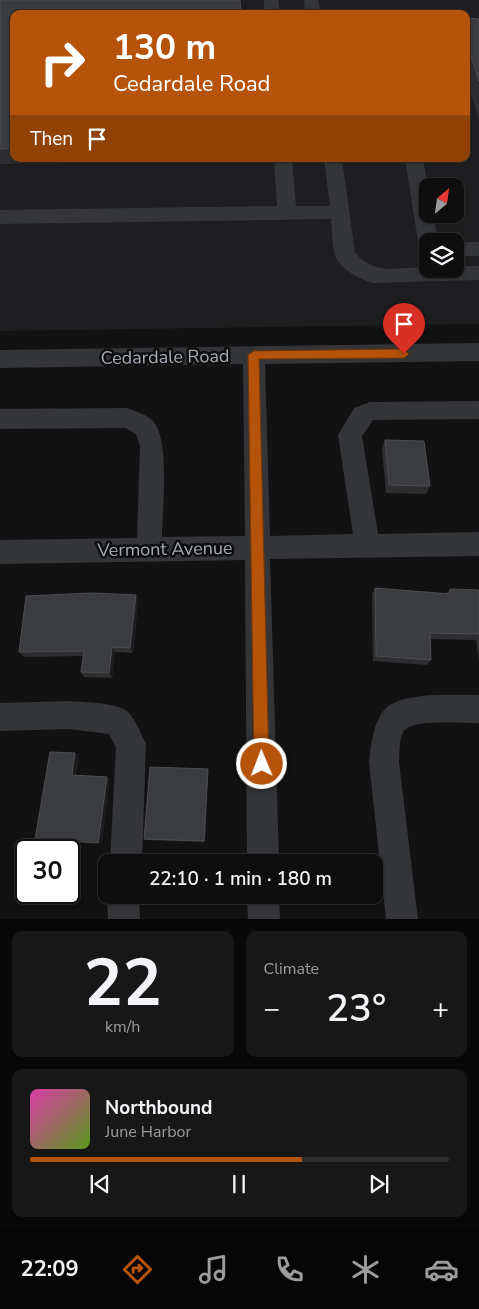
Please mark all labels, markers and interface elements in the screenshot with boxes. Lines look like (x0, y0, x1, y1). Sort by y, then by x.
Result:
text: 130 m (113, 24, 216, 71)
icon: right (30, 30, 95, 95)
text: Cedardale Road (113, 69, 270, 99)
icon: arrive (83, 125, 111, 153)
text: Then (30, 126, 73, 152)
north arrow (419, 178, 464, 222)
map controls (419, 178, 464, 278)
button: layers (419, 233, 464, 278)
pin (383, 303, 425, 354)
icon: arrive (390, 310, 418, 338)
street label: Cedardale Road (100, 344, 230, 370)
street label: Vermont Avenue (96, 536, 233, 562)
position arrow (235, 737, 287, 789)
speed limit sign: 30 (15, 839, 80, 904)
text: 22:10 · 1 min · 180 m (149, 866, 332, 892)
text: 22 (84, 939, 162, 1028)
text: Climate (264, 958, 319, 980)
text: 23° (326, 983, 386, 1034)
text: − (264, 990, 280, 1028)
text: + (432, 990, 449, 1028)
text: km/h (105, 1016, 140, 1038)
text: Northbound (105, 1095, 212, 1121)
text: June Harbor (105, 1121, 191, 1143)
icon: previous (86, 1170, 114, 1198)
icon: pause (225, 1170, 253, 1198)
icon: next (365, 1170, 393, 1198)
icon: directions (120, 1252, 155, 1287)
icon: music (196, 1252, 231, 1287)
icon: phone (272, 1252, 307, 1287)
icon: climate (348, 1252, 383, 1287)
icon: car (424, 1252, 459, 1287)
text: 22:09 (20, 1254, 79, 1284)

